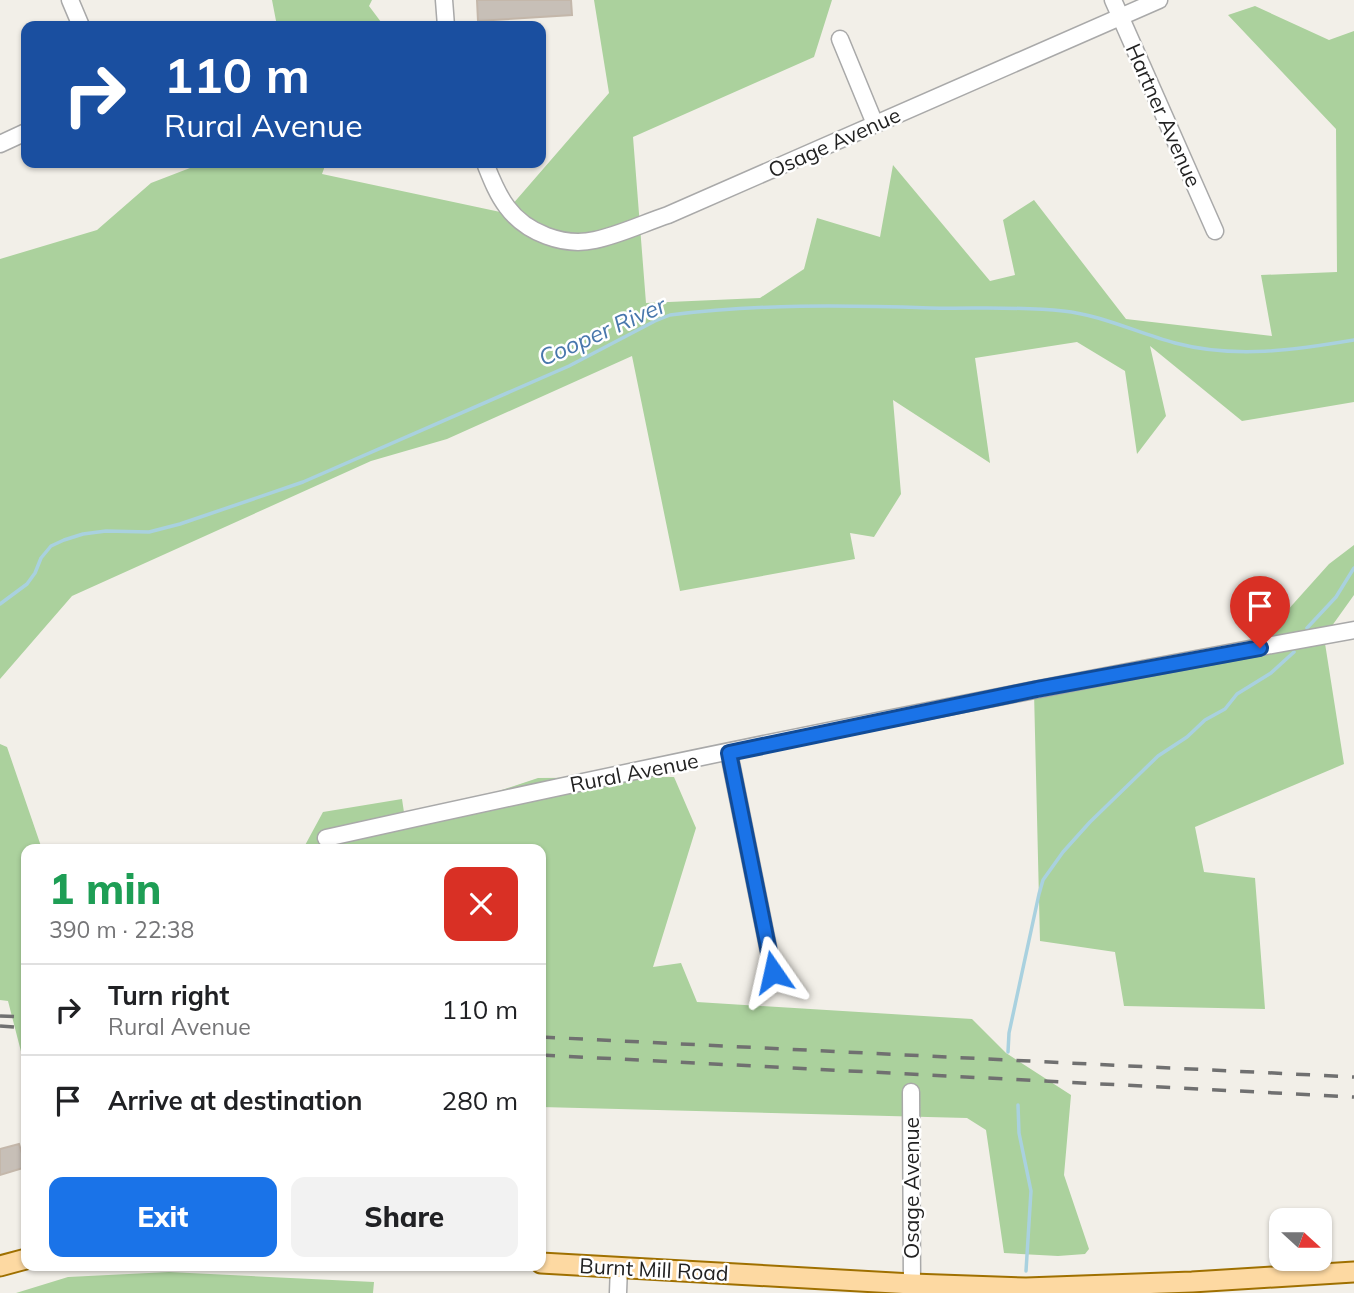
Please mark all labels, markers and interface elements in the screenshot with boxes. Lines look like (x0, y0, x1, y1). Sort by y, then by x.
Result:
street label: Hartner Avenue (1121, 39, 1207, 191)
text: 110 m (164, 44, 310, 105)
icon: right (49, 49, 140, 140)
street label: Osage Avenue (764, 101, 904, 183)
text: Rural Avenue (164, 105, 363, 145)
water label: Cooper River (534, 289, 672, 372)
pin (1230, 576, 1290, 648)
icon: arrive (1241, 587, 1279, 625)
street label: Rural Avenue (568, 747, 700, 797)
text: 1 min (49, 862, 162, 915)
button: close (444, 867, 518, 941)
text: 390 m · 22:38 (49, 915, 194, 944)
position arrow (736, 935, 810, 1009)
text: Turn right (108, 979, 229, 1012)
icon: right (49, 991, 87, 1029)
text: 110 m (442, 993, 518, 1026)
text: Rural Avenue (108, 1012, 251, 1041)
icon: arrive (49, 1082, 87, 1120)
text: Arrive at destination (108, 1084, 363, 1117)
text: 280 m (442, 1084, 518, 1117)
street label: Osage Avenue (898, 1117, 924, 1259)
button: Exit (49, 1177, 277, 1257)
button: Share (291, 1177, 518, 1257)
north arrow (1269, 1208, 1332, 1270)
map controls (1269, 1208, 1332, 1271)
street label: Burnt Mill Road (579, 1252, 729, 1286)

